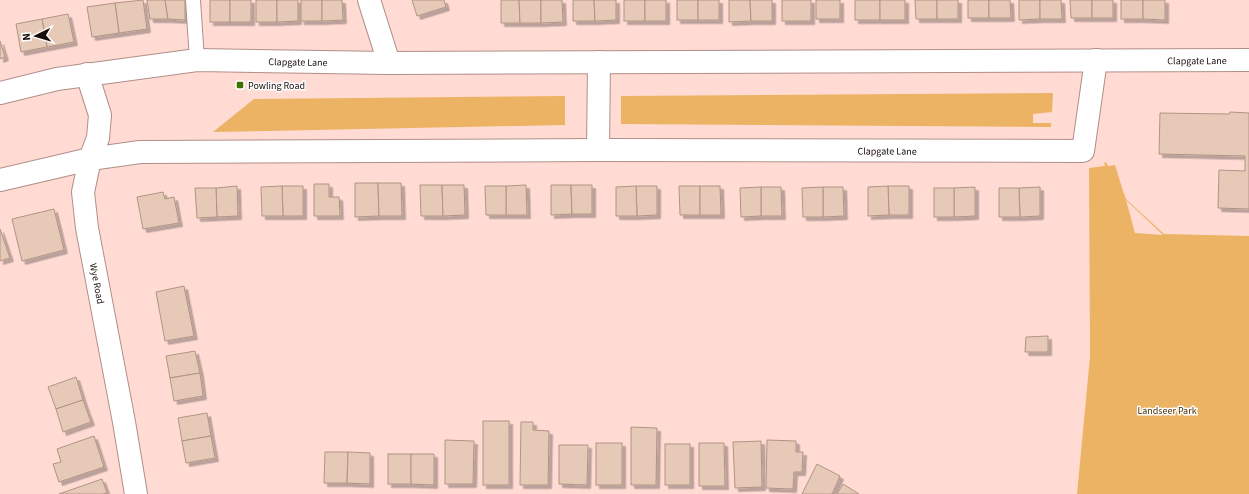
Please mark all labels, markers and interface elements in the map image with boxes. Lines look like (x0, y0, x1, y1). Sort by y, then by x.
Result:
north arrow (16, 16, 56, 56)
text: N (19, 33, 34, 41)
street label: Clapgate Lane (1167, 54, 1227, 68)
street label: Clapgate Lane (268, 55, 328, 70)
place label: Powling Road (248, 79, 305, 93)
marker: Powling Road (235, 80, 245, 90)
street label: Clapgate Lane (857, 145, 917, 159)
street label: Wye Road (86, 262, 107, 305)
park label: Landseer Park (1137, 404, 1197, 418)

